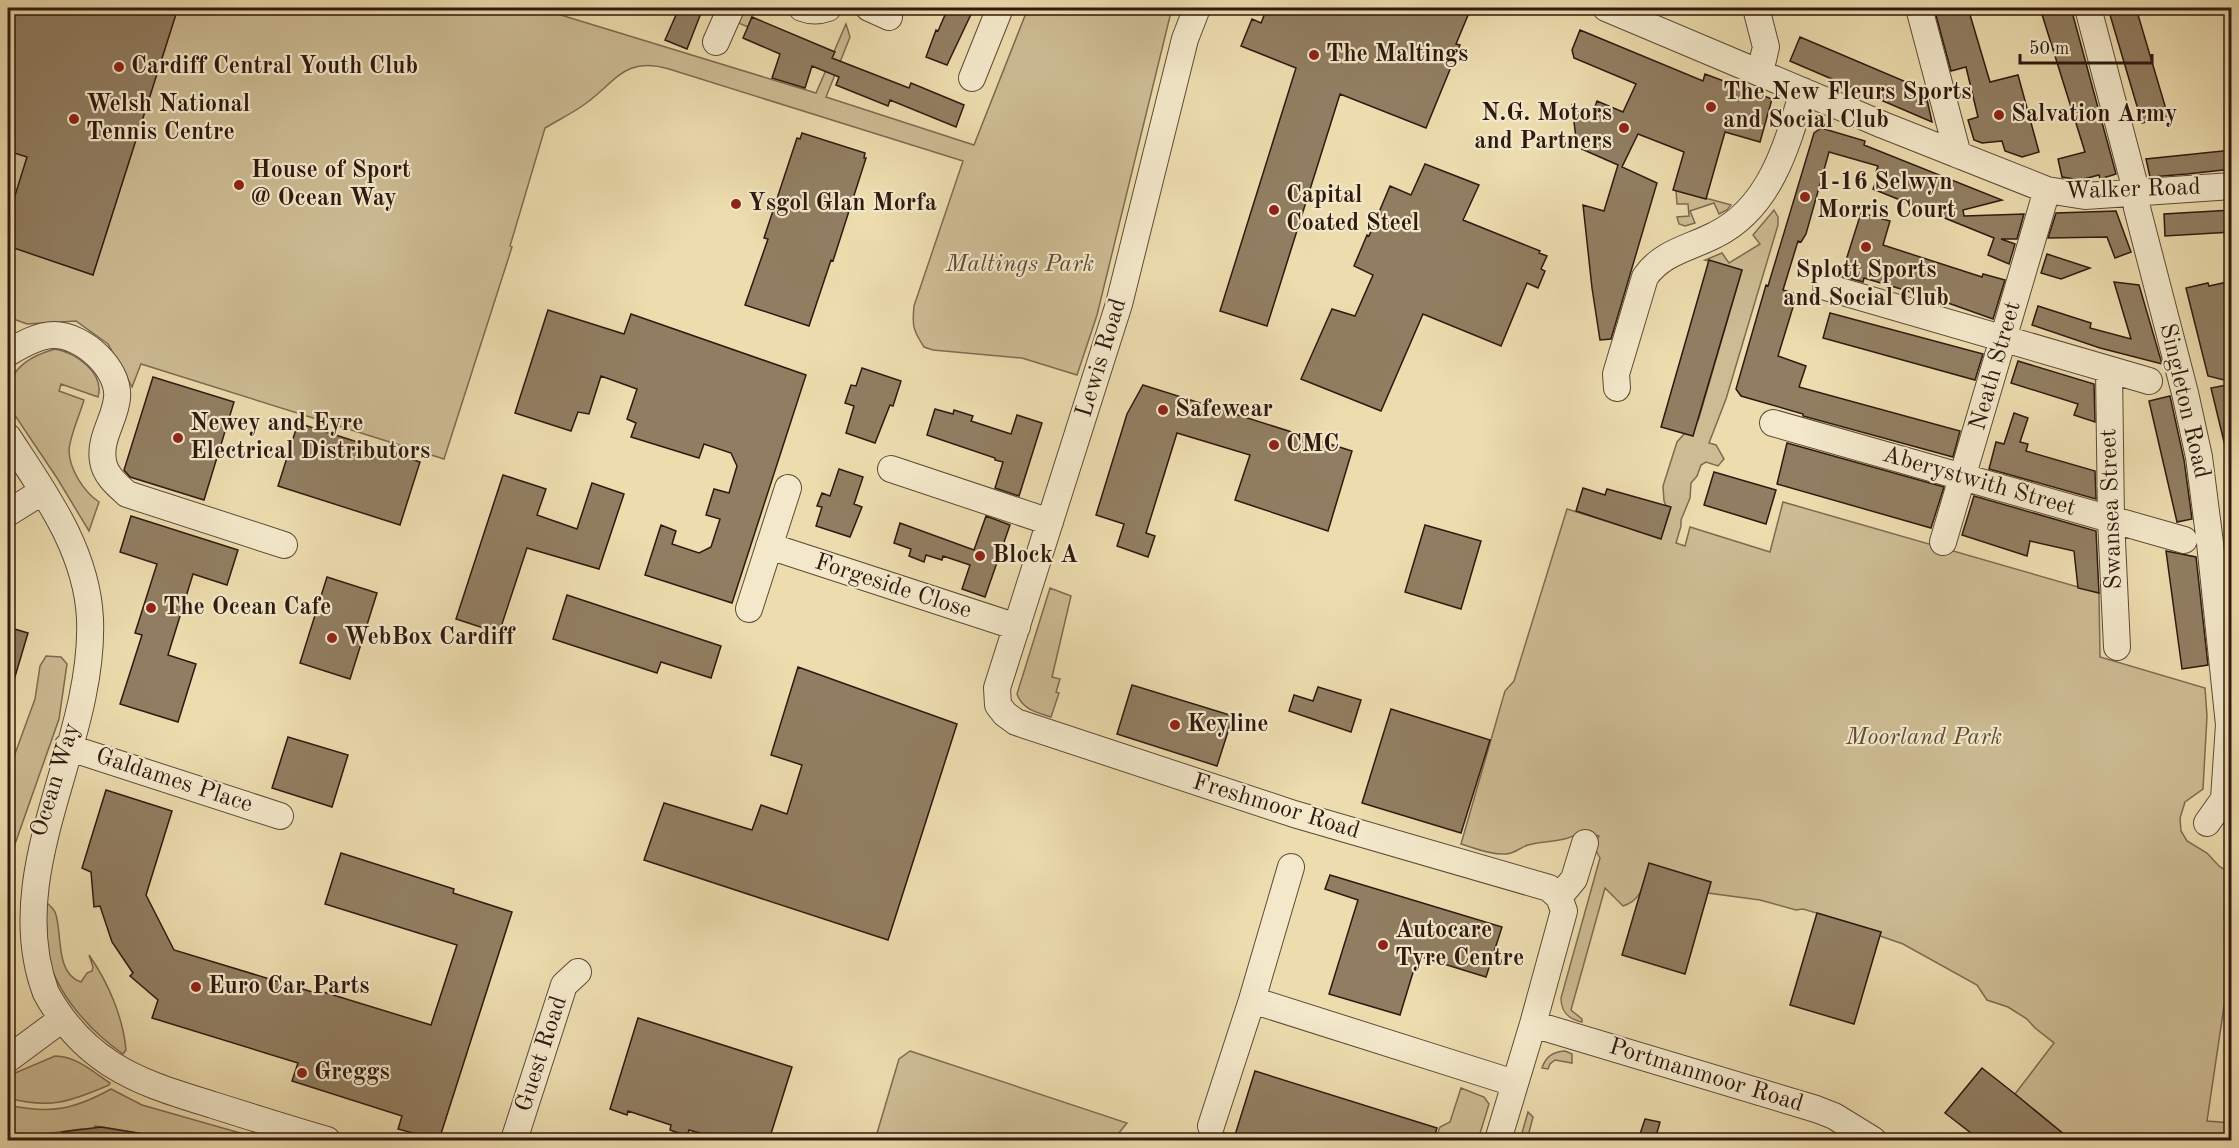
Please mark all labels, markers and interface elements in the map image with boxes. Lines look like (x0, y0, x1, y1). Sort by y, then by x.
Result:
scale bar (2020, 27, 2152, 65)
text: 50 m (2029, 40, 2069, 58)
place label: The Maltings (1326, 43, 1468, 67)
marker: The Maltings (1307, 48, 1321, 62)
place label: Cardiff Central Youth Club (131, 55, 418, 79)
marker: Cardiff Central Youth Club (112, 60, 126, 74)
place label: The New Fleurs Sports and Social Club (1723, 81, 1972, 133)
place label: Welsh National Tennis Centre (86, 93, 250, 145)
marker: The New Fleurs Sports and Social Club (1704, 100, 1718, 114)
place label: N.G. Motors and Partners (1474, 102, 1612, 154)
place label: Salvation Army (2011, 103, 2178, 127)
marker: Salvation Army (1992, 108, 2006, 122)
marker: Welsh National Tennis Centre (67, 112, 81, 126)
marker: N.G. Motors and Partners (1617, 121, 1631, 135)
place label: House of Sport @ Ocean Way (251, 159, 411, 211)
place label: 1-16 Selwyn Morris Court (1817, 171, 1956, 223)
street label: Walker Road (2065, 176, 2201, 204)
marker: House of Sport @ Ocean Way (232, 178, 246, 192)
place label: Capital Coated Steel (1286, 184, 1420, 236)
marker: 1-16 Selwyn Morris Court (1798, 190, 1812, 204)
place label: Ysgol Glan Morfa (748, 192, 937, 216)
marker: Ysgol Glan Morfa (729, 197, 743, 211)
marker: Capital Coated Steel (1267, 203, 1281, 217)
marker: Splott Sports and Social Club (1859, 240, 1873, 254)
park label: Maltings Park (945, 253, 1094, 277)
place label: Splott Sports and Social Club (1783, 259, 1949, 311)
street label: Lewis Road (1073, 296, 1131, 420)
street label: Neath Street (1966, 299, 2026, 433)
street label: Singleton Road (2155, 321, 2213, 481)
place label: Safewear (1175, 398, 1273, 422)
marker: Safewear (1156, 403, 1170, 417)
place label: Newey and Eyre Electrical Distributors (190, 412, 430, 464)
street label: Swansea Street (2097, 428, 2127, 590)
marker: Newey and Eyre Electrical Distributors (171, 431, 185, 445)
place label: CMC (1286, 433, 1339, 457)
marker: CMC (1267, 438, 1281, 452)
street label: Aberystwith Street (1880, 443, 2078, 521)
place label: Block A (992, 544, 1078, 568)
marker: Block A (973, 549, 987, 563)
street label: Forgeside Close (812, 550, 974, 624)
place label: The Ocean Cafe (163, 596, 331, 620)
marker: The Ocean Cafe (144, 601, 158, 615)
place label: WebBox Cardiff (344, 626, 516, 650)
marker: WebBox Cardiff (325, 631, 339, 645)
place label: Keyline (1187, 713, 1269, 737)
marker: Keyline (1168, 718, 1182, 732)
street label: Ocean Way (27, 720, 85, 840)
park label: Moorland Park (1845, 726, 2002, 750)
street label: Galdames Place (93, 744, 255, 818)
street label: Freshmoor Road (1190, 770, 1362, 844)
place label: Autocare Tyre Centre (1395, 919, 1524, 971)
marker: Autocare Tyre Centre (1376, 938, 1390, 952)
place label: Euro Car Parts (208, 975, 370, 999)
marker: Euro Car Parts (189, 980, 203, 994)
street label: Guest Road (512, 993, 572, 1115)
street label: Portmanmoor Road (1606, 1035, 1806, 1117)
place label: Greggs (314, 1061, 390, 1085)
marker: Greggs (295, 1066, 309, 1080)

